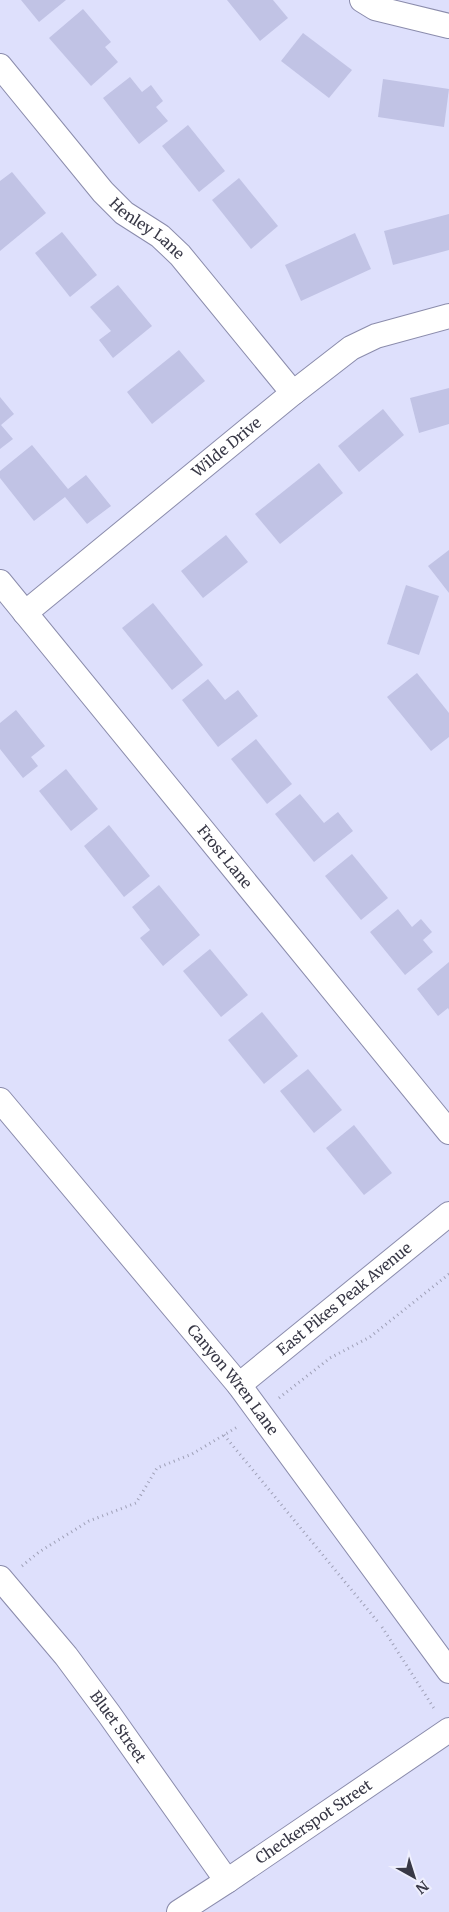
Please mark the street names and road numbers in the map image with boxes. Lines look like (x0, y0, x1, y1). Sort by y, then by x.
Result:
street label: Henley Lane (105, 194, 189, 263)
street label: Wilde Drive (187, 413, 265, 482)
street label: Frost Lane (193, 821, 256, 892)
street label: East Pikes Peak Avenue (273, 1238, 416, 1359)
street label: Canyon Wren Lane (183, 1320, 283, 1439)
street label: Bluet Street (86, 1687, 151, 1766)
street label: Checkerspot Street (252, 1775, 375, 1868)

